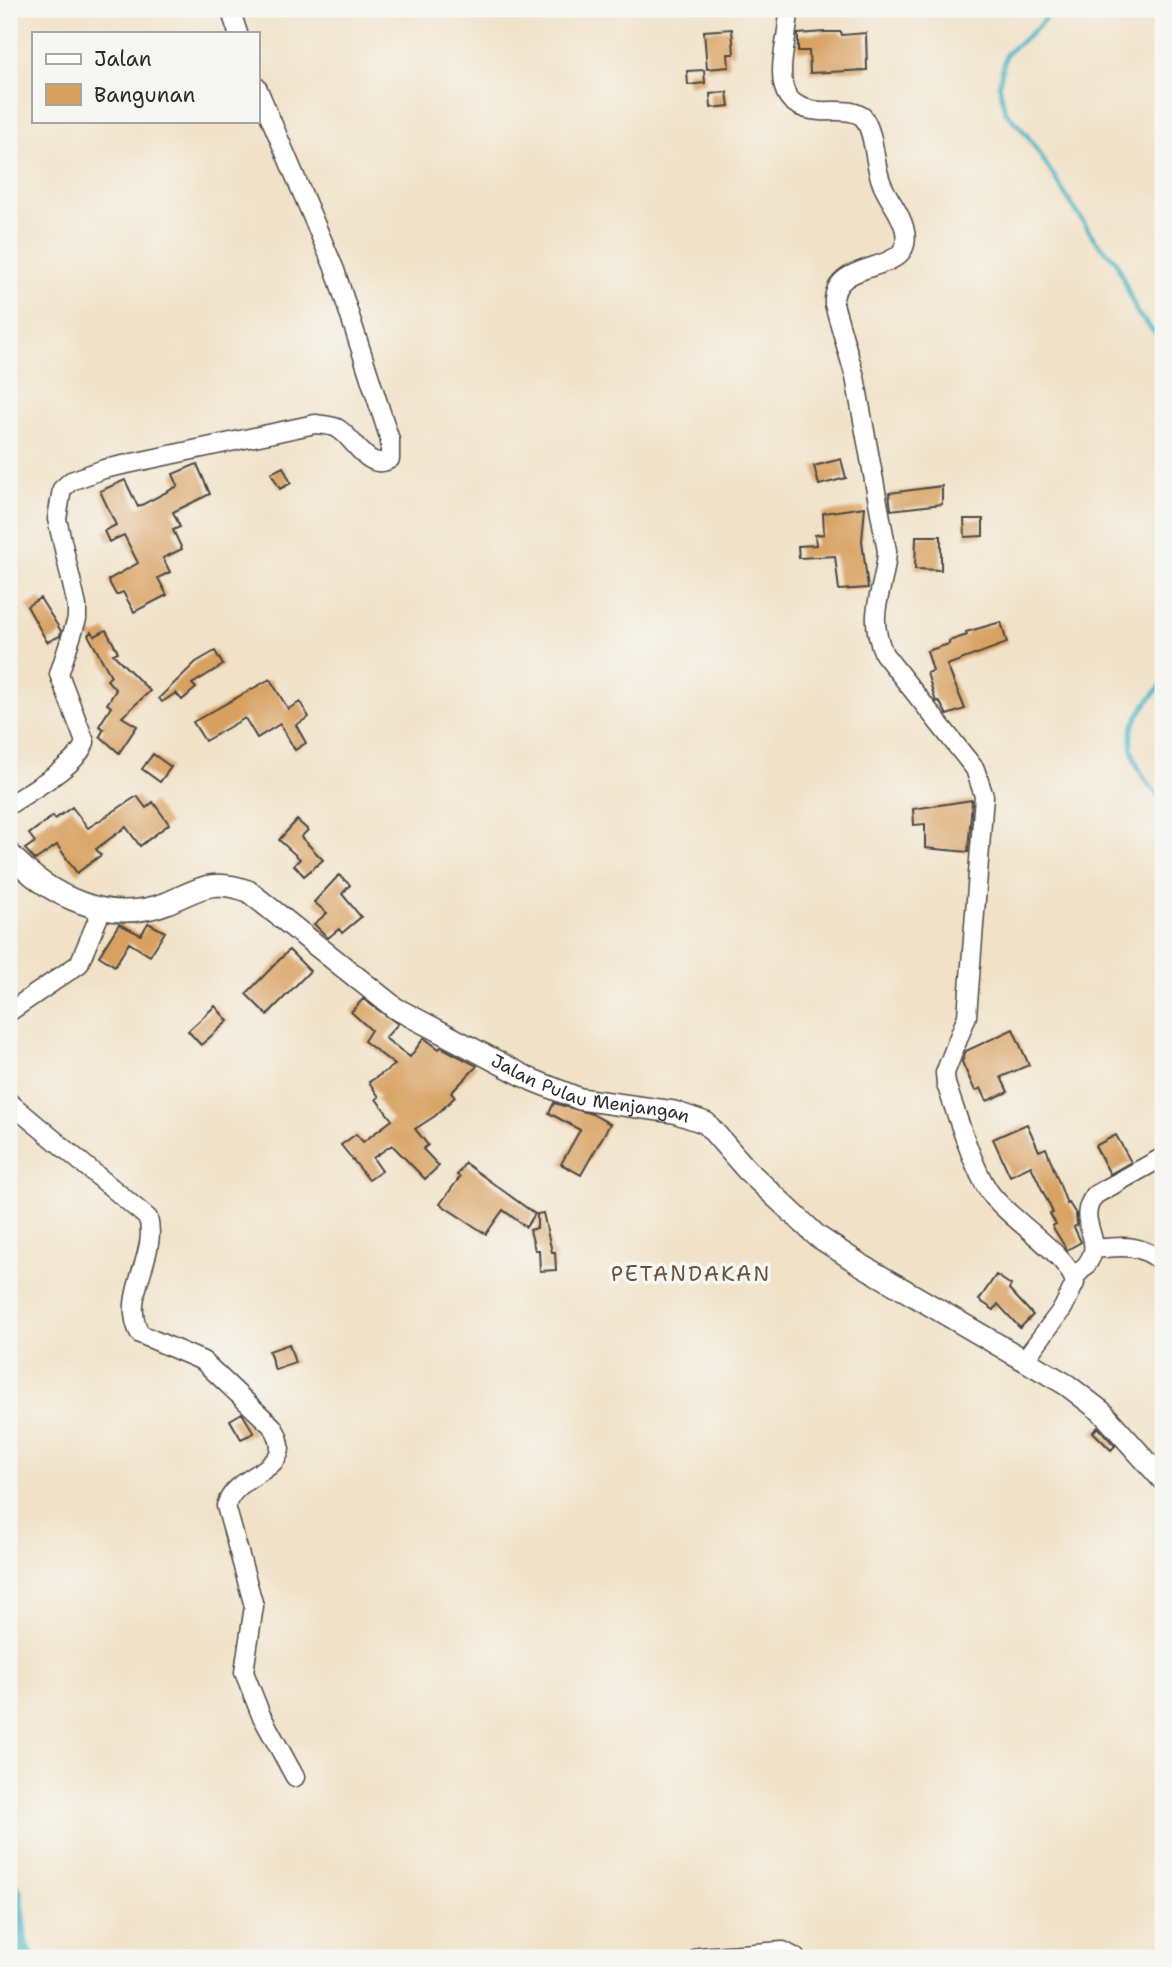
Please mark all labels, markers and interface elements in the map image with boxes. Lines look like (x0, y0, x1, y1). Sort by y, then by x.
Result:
legend (32, 32, 259, 122)
text: Jalan (94, 45, 152, 73)
text: Bangunan (94, 81, 195, 109)
street label: Jalan Pulau Menjangan (487, 1049, 693, 1129)
district label: PETANDAKAN (611, 1260, 771, 1288)

